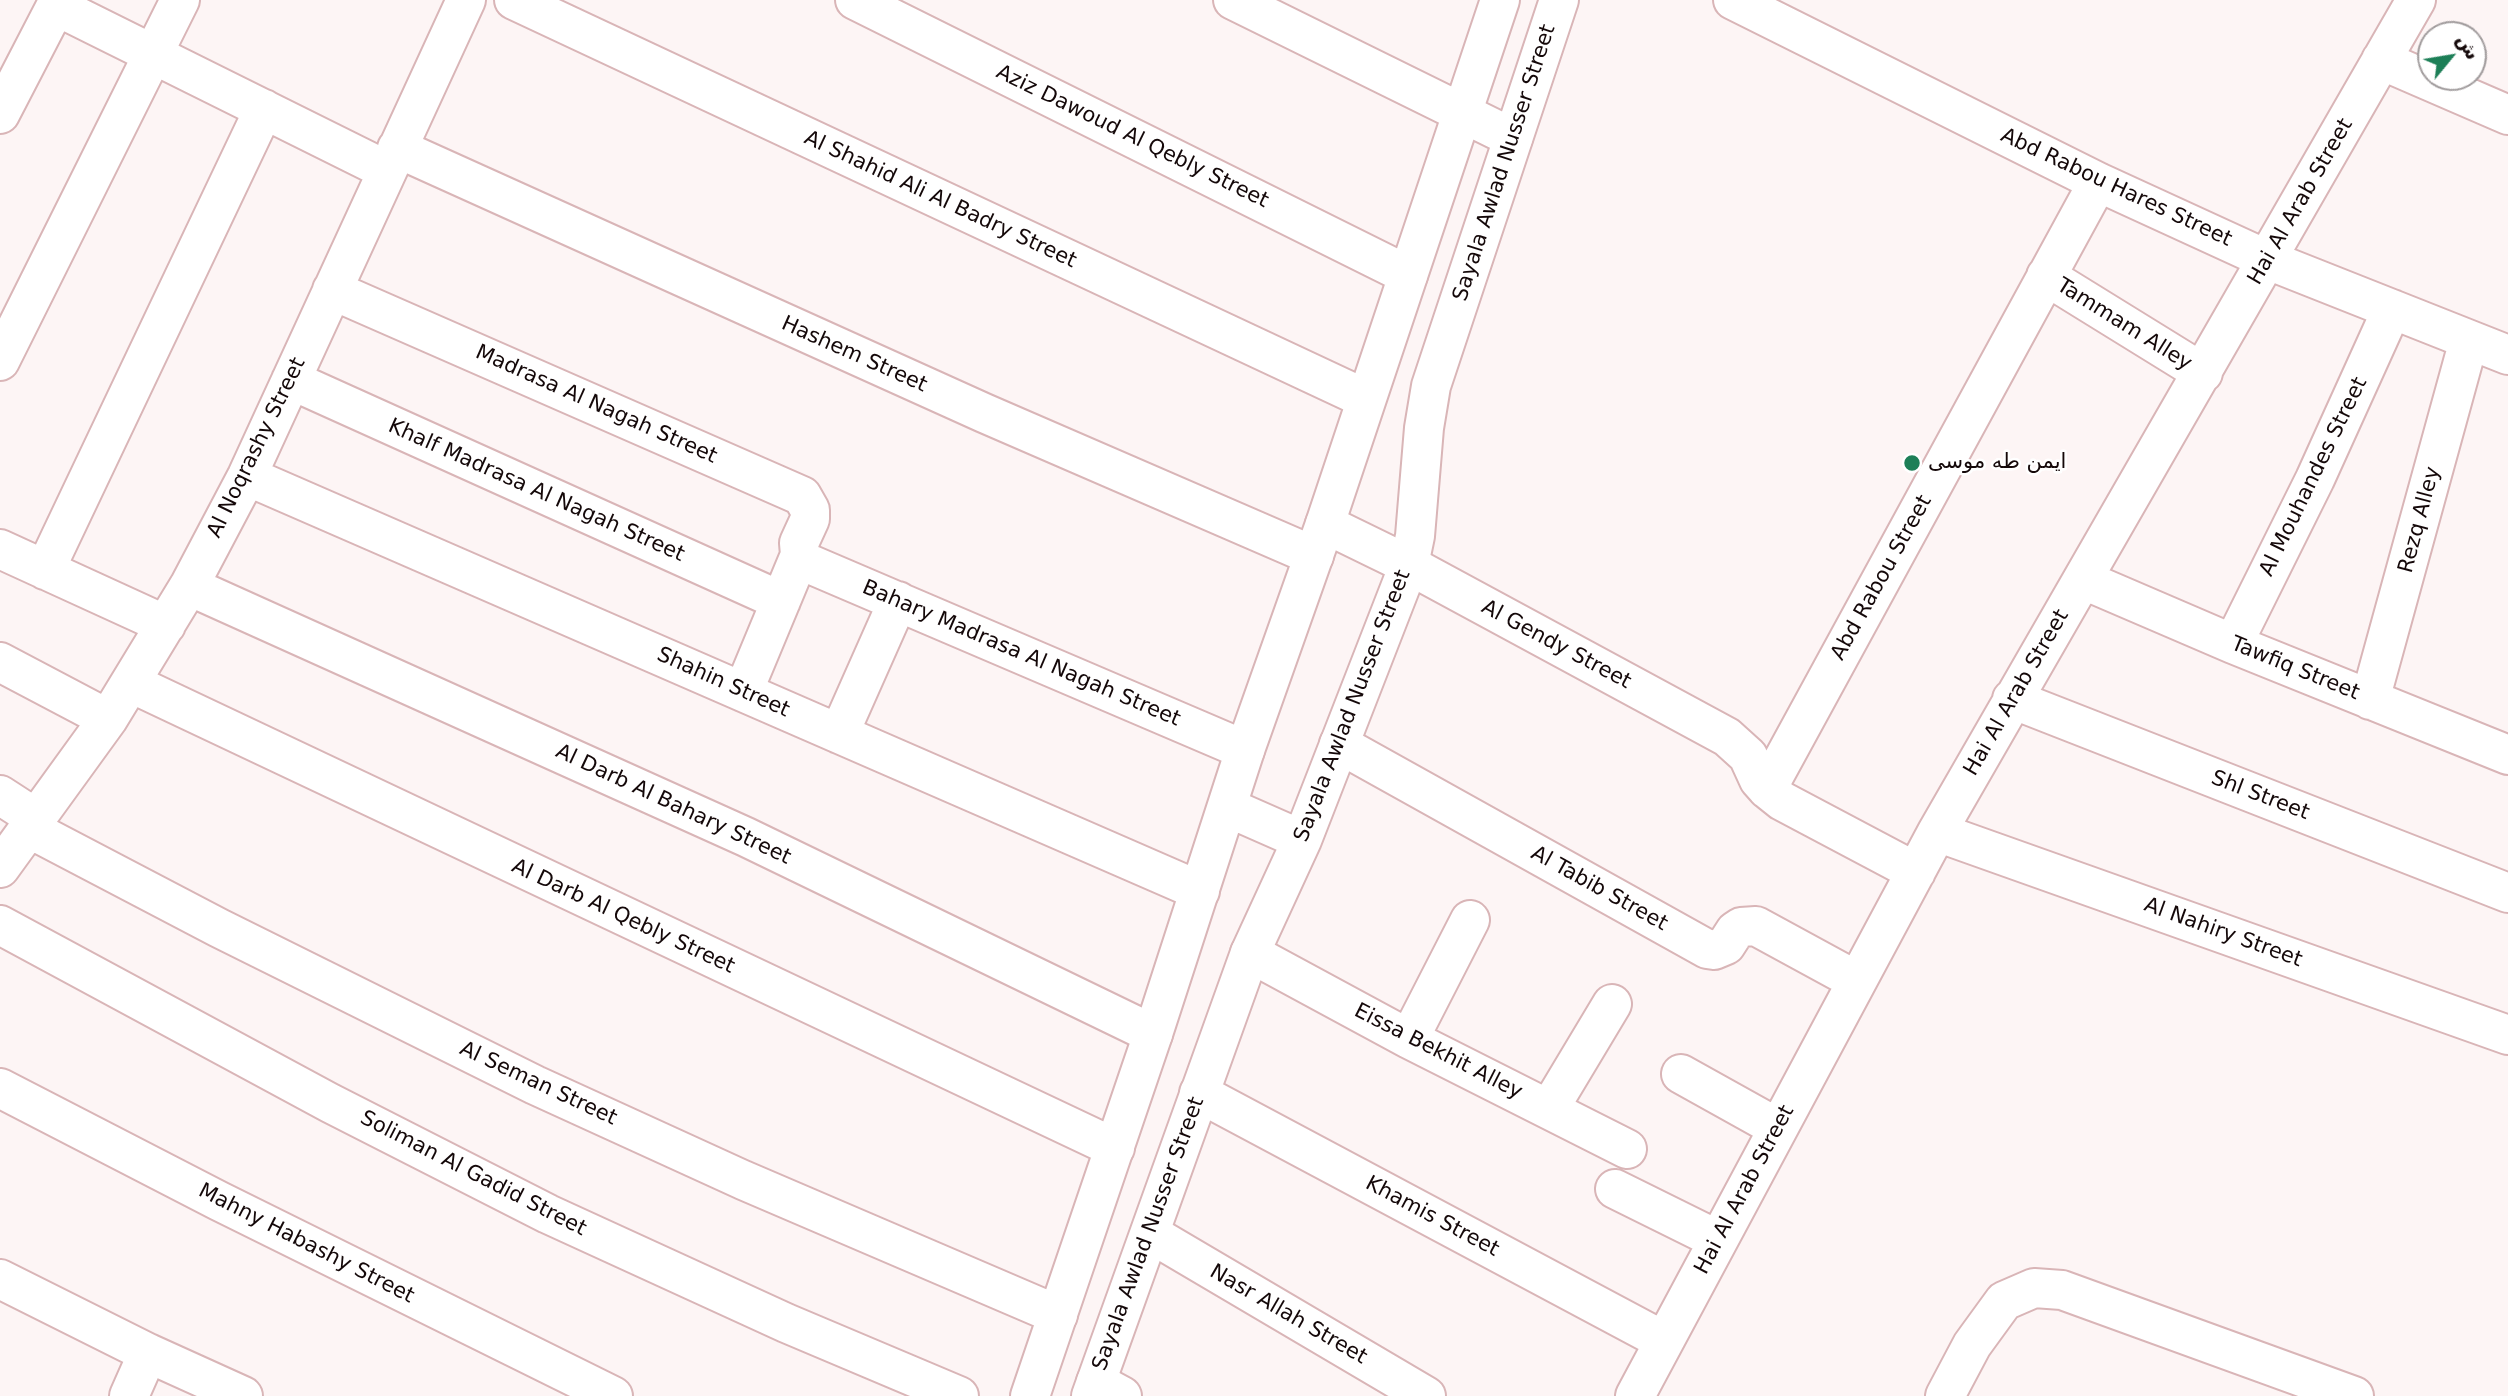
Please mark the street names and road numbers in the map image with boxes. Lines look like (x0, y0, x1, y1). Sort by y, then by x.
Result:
street label: Sayala Awlad Nusser Street (1448, 22, 1562, 304)
street label: Aziz Dawoud Al Qebly Street (992, 60, 1272, 214)
street label: Hai Al Arab Street (2243, 114, 2359, 290)
street label: Abd Rabou Hares Street (1996, 123, 2236, 253)
street label: Al Shahid Ali Al Badry Street (800, 126, 1080, 274)
street label: Tammam Alley (2052, 273, 2196, 377)
street label: Hashem Street (777, 312, 931, 398)
street label: Madrasa Al Nagah Street (471, 340, 721, 470)
street label: Al Noqrashy Street (202, 354, 312, 542)
street label: Al Mouhandes Street (2255, 373, 2373, 581)
street label: Khalf Madrasa Al Nagah Street (384, 414, 688, 568)
street label: Rezq Alley (2394, 464, 2446, 576)
street label: Abd Rabou Street (1826, 491, 1938, 665)
street label: Sayala Awlad Nusser Street (1289, 566, 1417, 846)
street label: Bahary Madrasa Al Nagah Street (858, 575, 1184, 733)
street label: Al Gendy Street (1477, 595, 1635, 695)
street label: Hai Al Arab Street (1959, 605, 2075, 781)
street label: Tawfiq Street (2227, 632, 2363, 706)
street label: Shahin Street (653, 643, 793, 723)
street label: Al Darb Al Bahary Street (551, 739, 795, 871)
street label: Shl Street (2207, 766, 2313, 826)
street label: Al Tabib Street (1526, 841, 1672, 937)
street label: Al Darb Al Qebly Street (508, 854, 738, 980)
street label: Al Nahiry Street (2141, 893, 2305, 973)
street label: Eissa Bekhit Alley (1350, 999, 1526, 1105)
street label: Al Seman Street (456, 1037, 620, 1131)
street label: Sayala Awlad Nusser Street (1088, 1094, 1210, 1374)
street label: Hai Al Arab Street (1690, 1101, 1800, 1279)
street label: Soliman Al Gadid Street (356, 1106, 590, 1242)
street label: Khamis Street (1361, 1171, 1503, 1263)
street label: Mahny Habashy Street (194, 1179, 418, 1309)
street label: Nasr Allah Street (1205, 1260, 1371, 1370)

